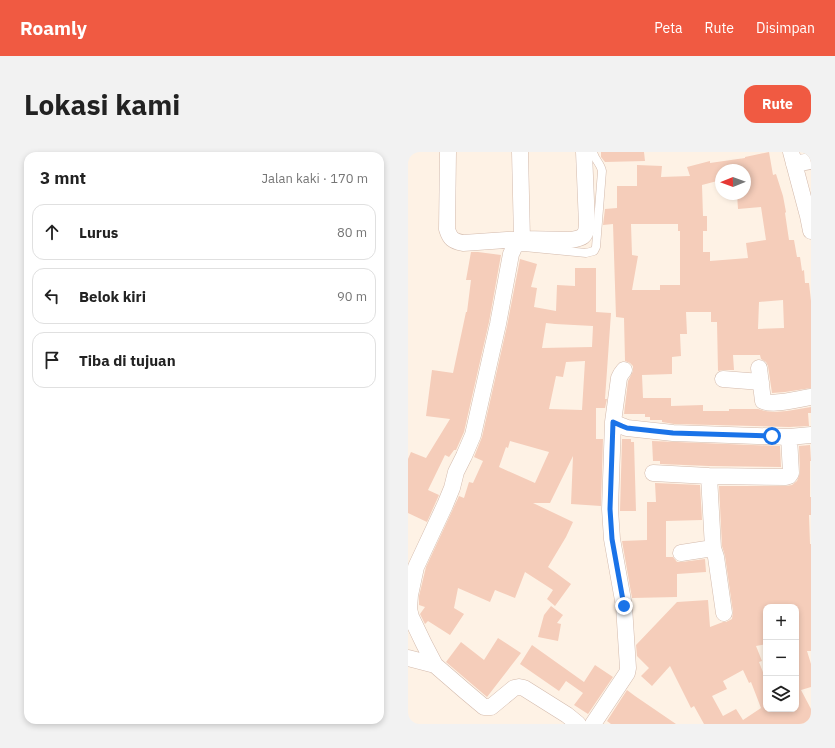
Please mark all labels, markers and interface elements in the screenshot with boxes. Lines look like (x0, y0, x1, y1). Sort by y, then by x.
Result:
text: Roamly (20, 16, 87, 40)
text: Peta (654, 19, 683, 37)
text: Rute (705, 19, 734, 37)
text: Disimpan (756, 19, 815, 37)
button: Rute (744, 85, 811, 123)
text: Lokasi kami (24, 86, 180, 123)
north arrow (715, 164, 751, 200)
text: 3 mnt (40, 167, 86, 189)
text: Jalan kaki · 170 m (261, 170, 368, 187)
icon: ahead (41, 221, 63, 243)
text: Lurus (79, 223, 118, 242)
text: 80 m (337, 224, 367, 241)
icon: left (41, 285, 63, 307)
text: Belok kiri (79, 287, 146, 306)
text: 90 m (337, 288, 367, 305)
icon: arrive (41, 349, 63, 371)
text: Tiba di tujuan (79, 351, 176, 370)
route start (763, 427, 781, 445)
route end (615, 597, 633, 615)
map controls (763, 604, 799, 712)
button: + (763, 604, 799, 640)
button: − (763, 640, 799, 676)
button: layers (763, 676, 799, 712)

